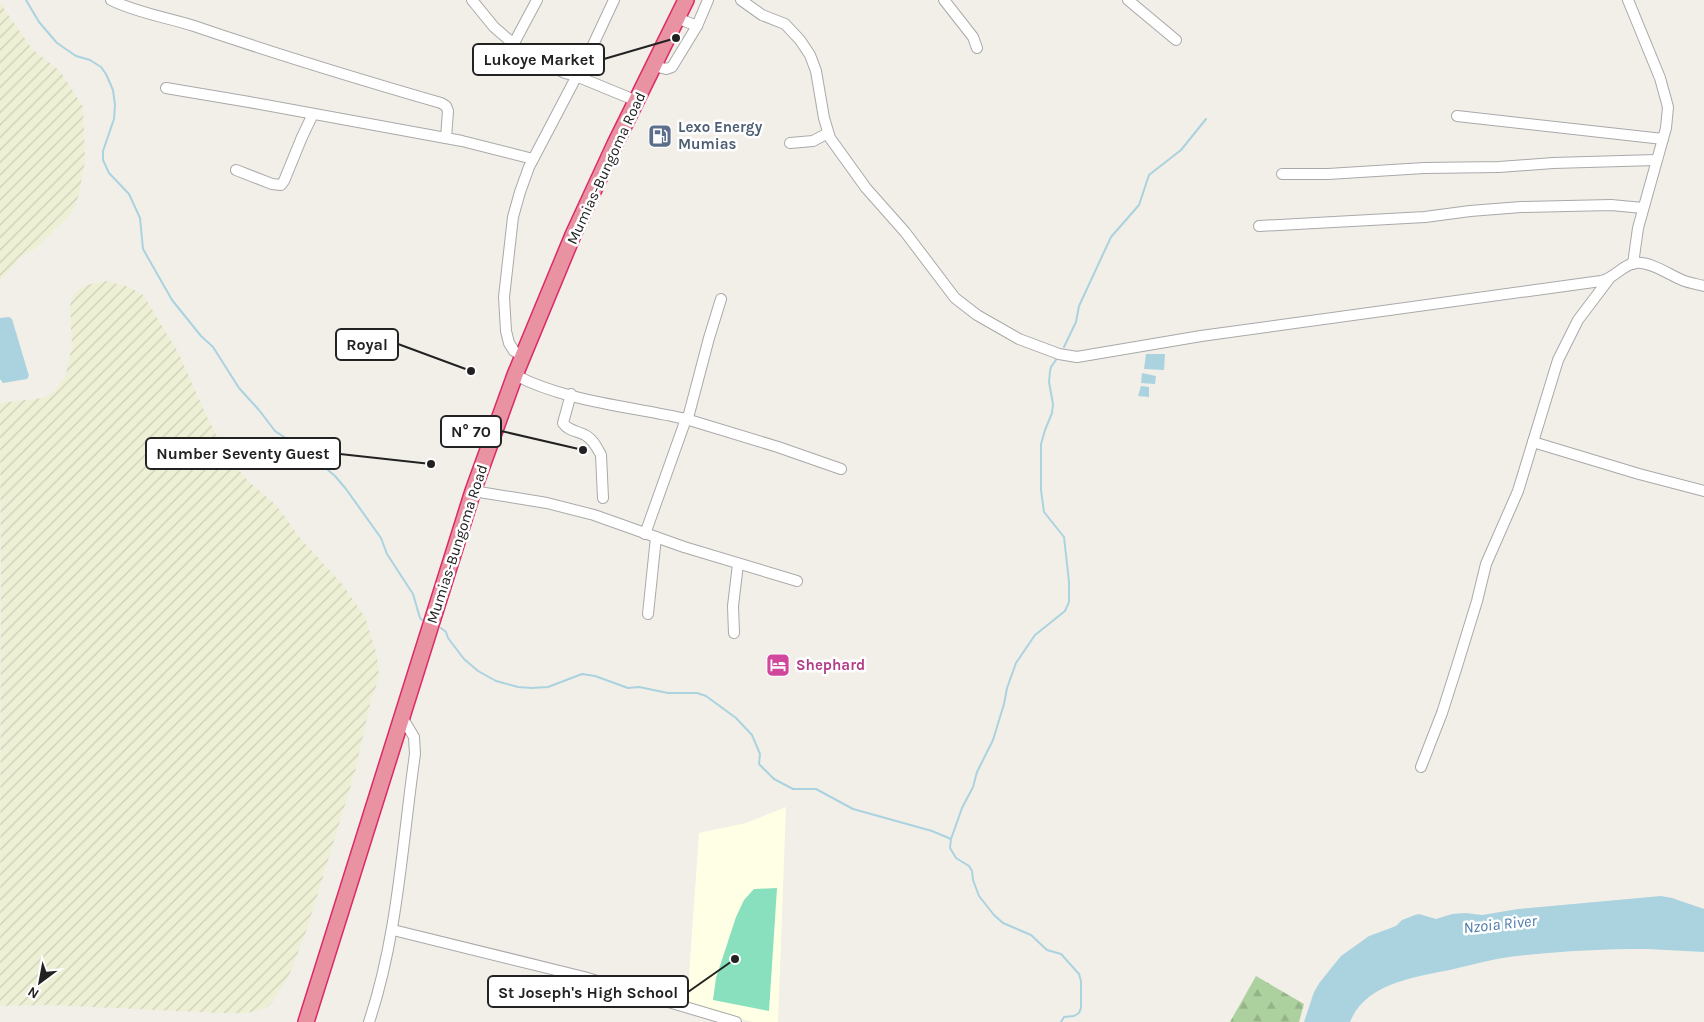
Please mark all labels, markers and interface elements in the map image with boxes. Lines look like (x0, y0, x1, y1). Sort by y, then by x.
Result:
callout: Lukoye Market (473, 44, 604, 75)
text: Lukoye Market (484, 50, 594, 69)
street label: Mumias-Bungoma Road (563, 89, 649, 247)
place label: Lexo Energy Mumias (678, 118, 763, 153)
fuel station icon: Lexo Energy Mumias (647, 123, 673, 149)
callout: Royal (336, 329, 398, 360)
text: Royal (346, 335, 388, 354)
callout: N° 70 (441, 416, 501, 447)
text: N° 70 (451, 422, 491, 441)
callout: Number Seventy Guest (146, 438, 340, 469)
text: Number Seventy Guest (156, 444, 330, 463)
street label: Mumias-Bungoma Road (423, 462, 491, 626)
hotel icon: Shephard (765, 652, 791, 678)
place label: Shephard (796, 656, 865, 674)
water label: Nzoia River (1462, 911, 1538, 937)
north arrow (15, 957, 65, 1007)
callout: St Joseph's High School (488, 976, 688, 1007)
text: N (25, 983, 42, 1002)
text: St Joseph's High School (498, 983, 678, 1002)

